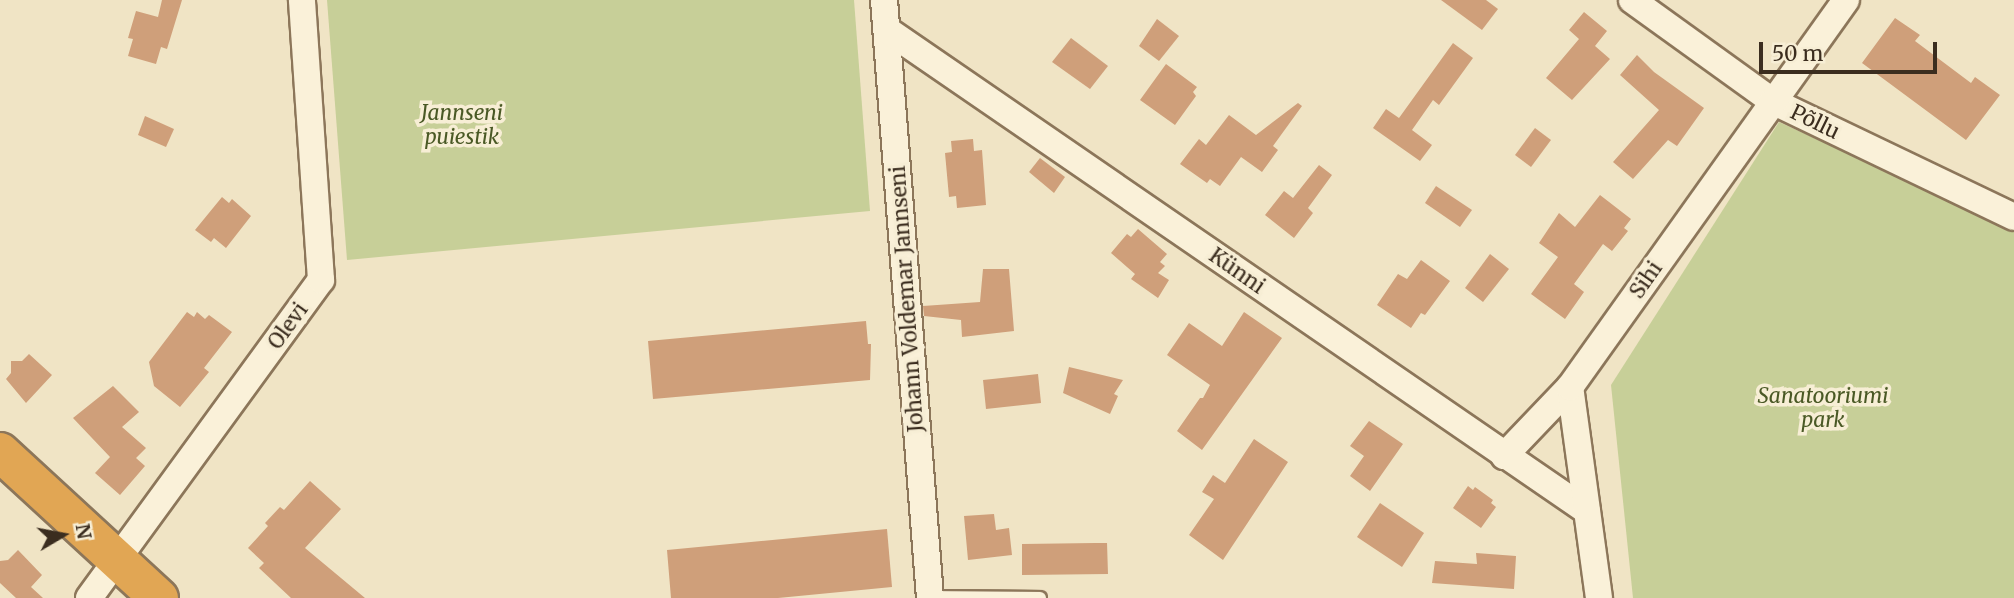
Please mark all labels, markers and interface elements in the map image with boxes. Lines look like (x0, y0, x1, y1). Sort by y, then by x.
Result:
scale bar (1762, 28, 1940, 72)
text: 50 m (1772, 40, 1823, 67)
street label: Põllu (1786, 99, 1844, 145)
park label: Jannseni puiestik (421, 100, 503, 150)
street label: Johann Voldemar Jannseni (885, 165, 929, 433)
street label: Künni (1204, 243, 1270, 299)
street label: Sihi (1624, 257, 1668, 303)
street label: Olevi (263, 298, 313, 354)
park label: Sanatooriumi park (1758, 383, 1888, 433)
north arrow (28, 500, 98, 570)
text: N (71, 522, 97, 541)

